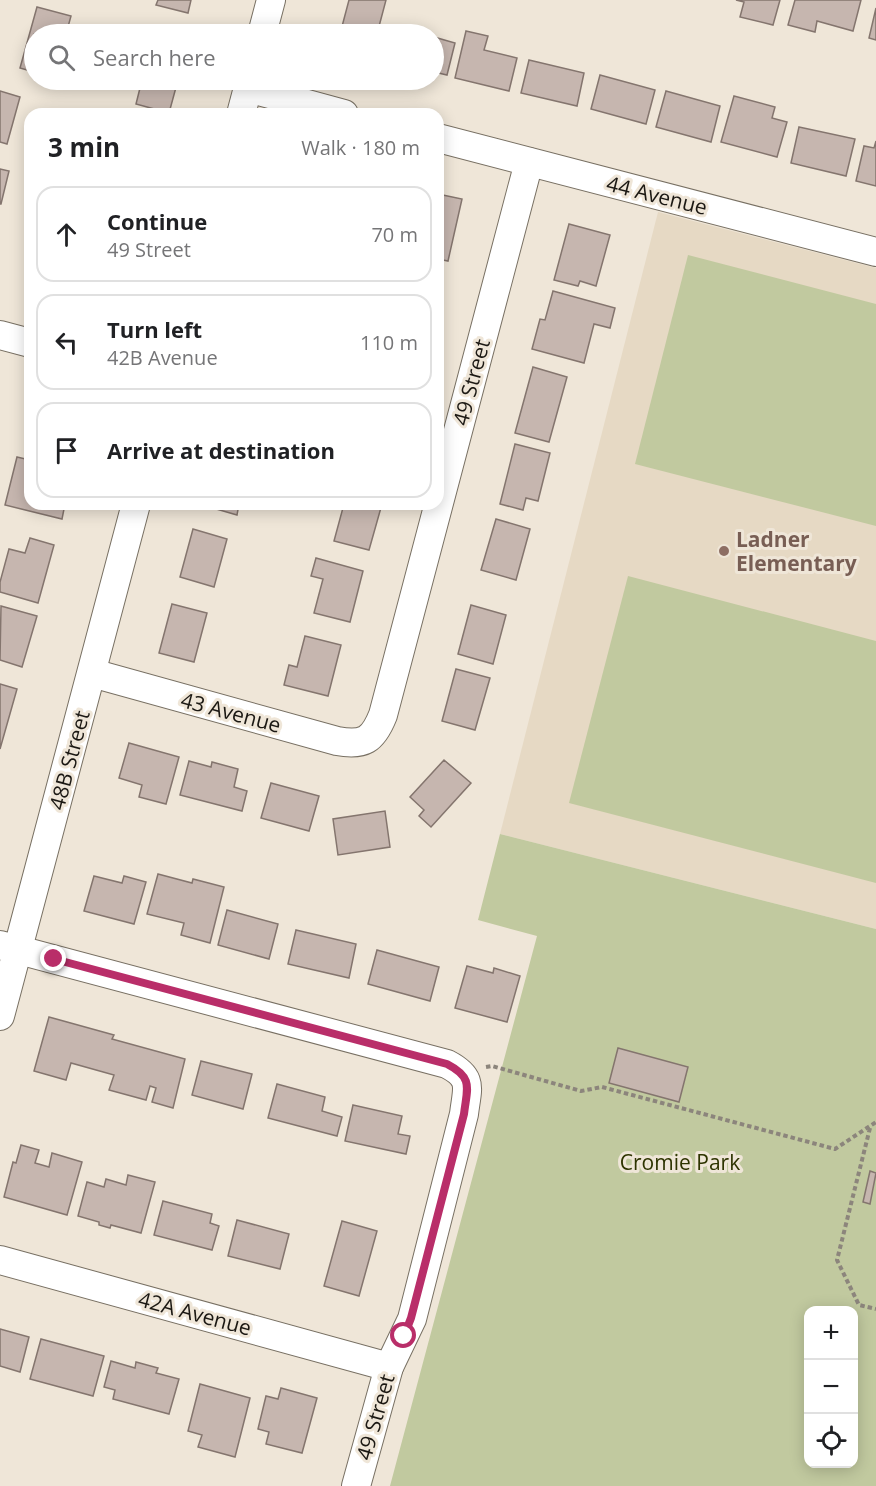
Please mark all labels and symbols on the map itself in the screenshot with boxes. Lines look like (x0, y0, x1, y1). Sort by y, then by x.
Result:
street label: 44 Avenue (604, 169, 710, 221)
street label: 49 Street (446, 336, 496, 428)
place label: Ladner Elementary (736, 525, 857, 577)
marker: Ladner Elementary (717, 544, 731, 558)
street label: 43 Avenue (178, 685, 284, 739)
street label: 48B Street (42, 707, 96, 813)
route end (40, 945, 66, 971)
park label: Cromie Park (620, 1148, 740, 1176)
street label: 42A Avenue (135, 1284, 255, 1342)
route start (390, 1322, 416, 1348)
street label: 49 Street (349, 1371, 401, 1463)

